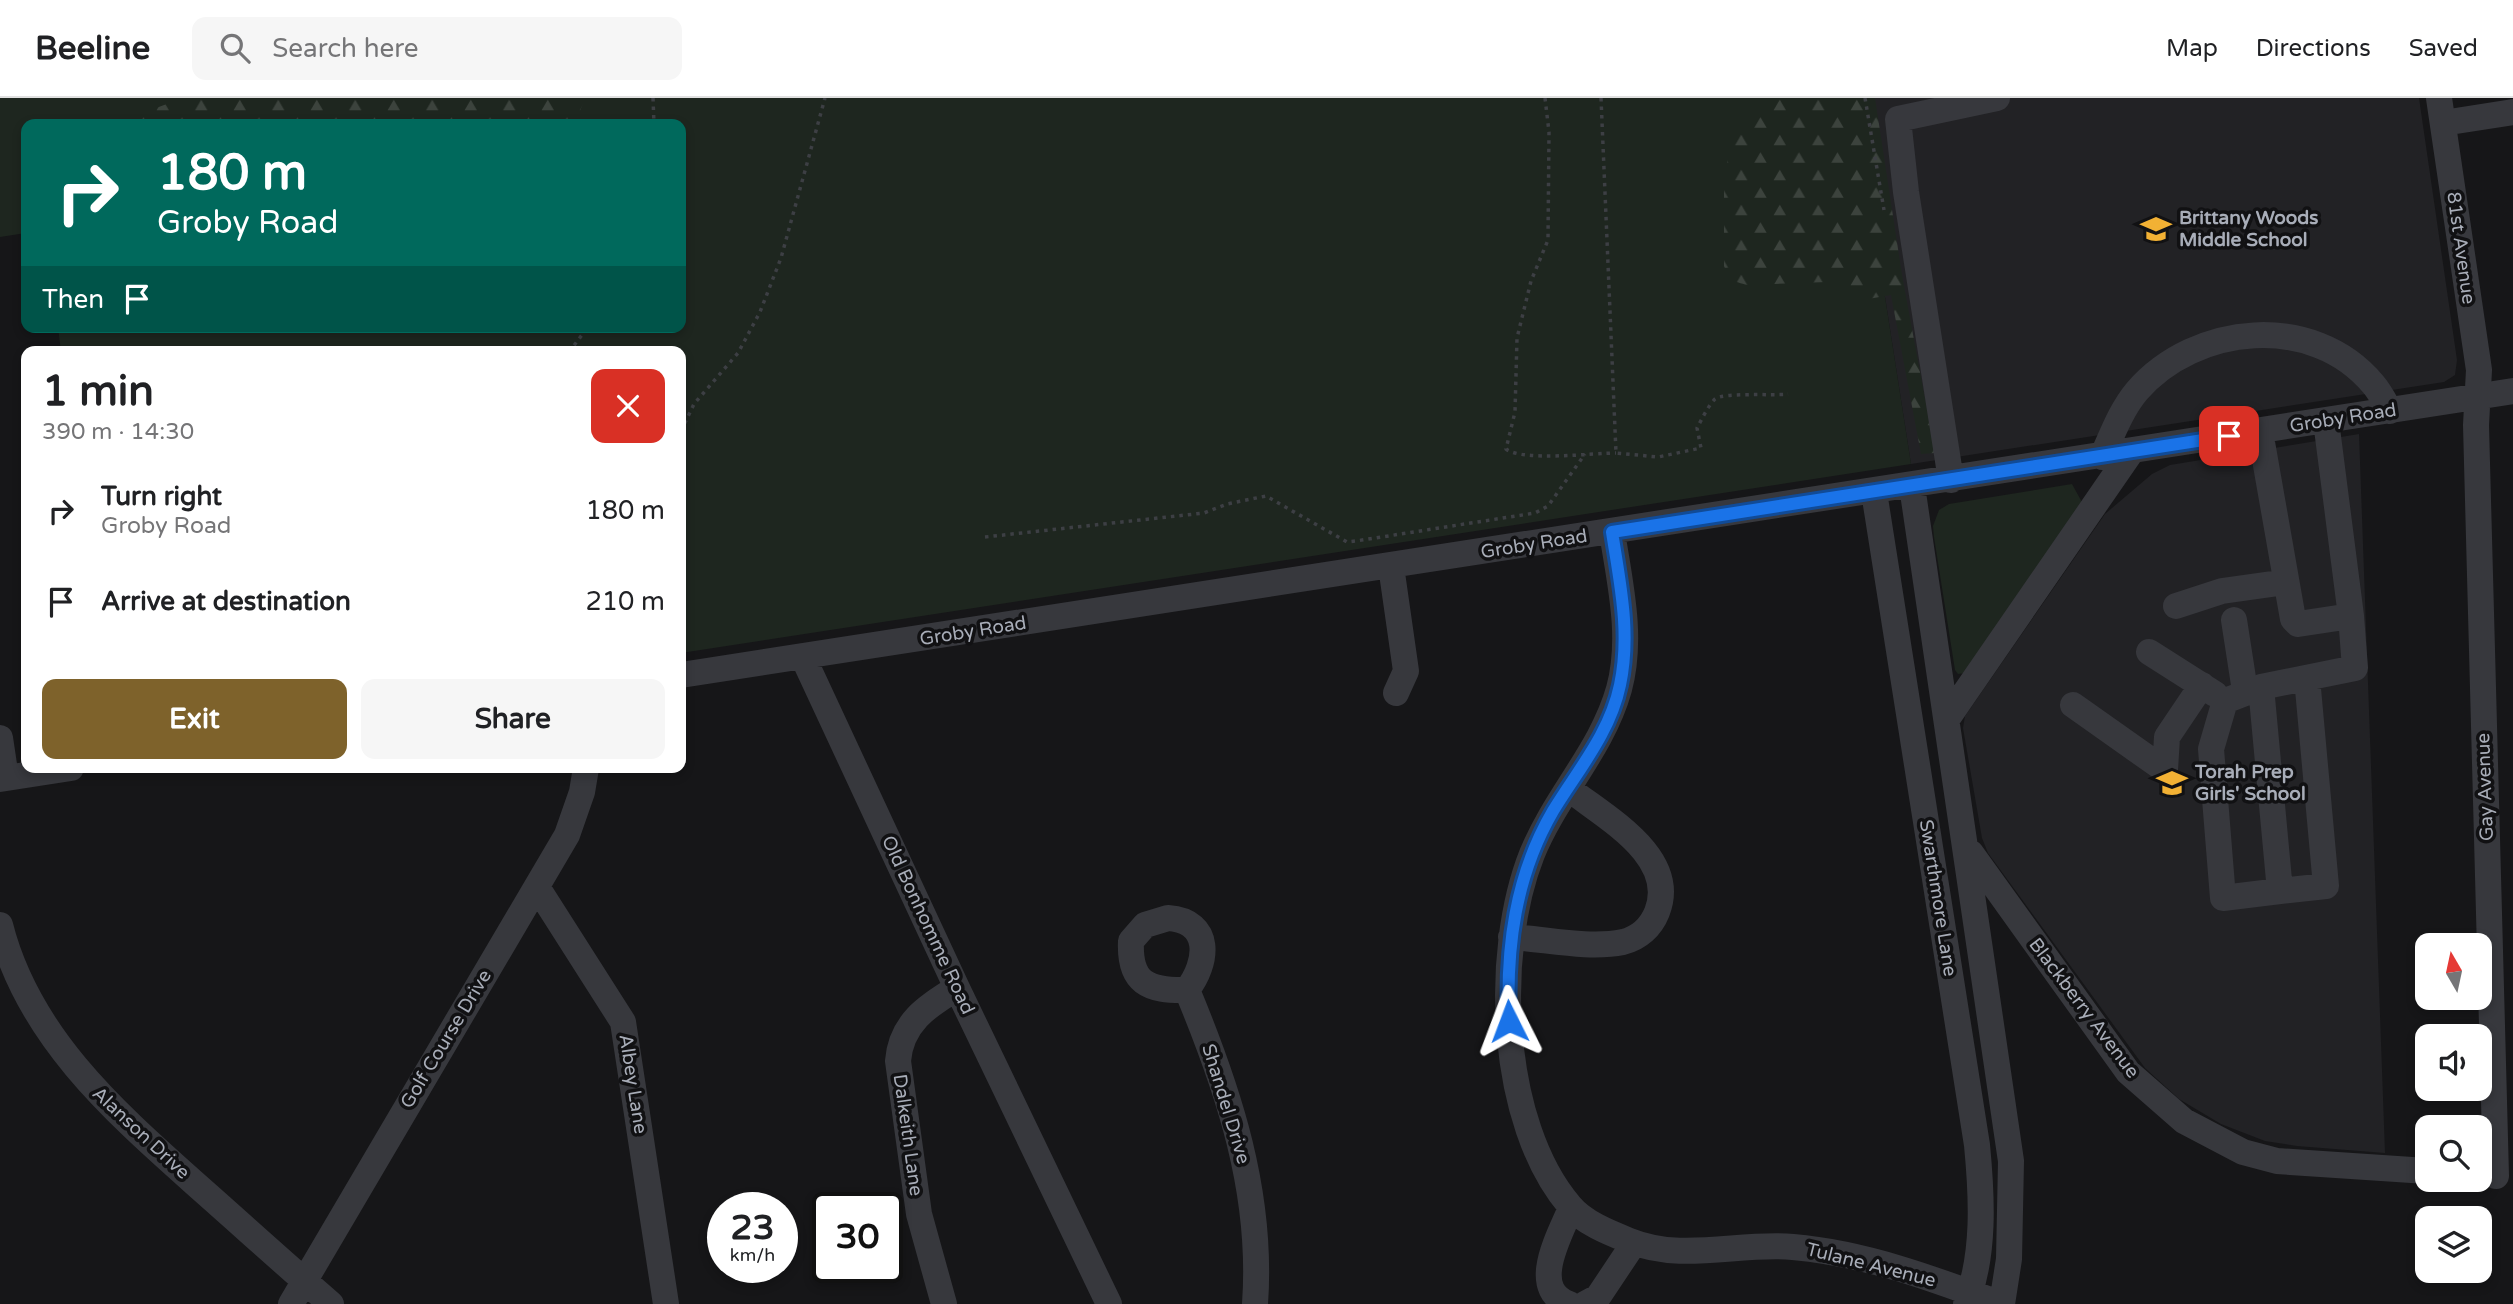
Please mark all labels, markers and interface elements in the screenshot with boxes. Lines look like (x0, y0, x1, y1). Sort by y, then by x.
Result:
search box (192, 17, 682, 80)
text: Beeline (35, 29, 150, 68)
icon: search (216, 29, 254, 67)
text: Search here (272, 33, 418, 64)
text: Map (2166, 34, 2218, 63)
text: Directions (2256, 34, 2371, 63)
text: Saved (2409, 34, 2478, 63)
text: 180 m (157, 144, 307, 203)
icon: right (42, 147, 133, 238)
street label: 81st Avenue (2442, 190, 2480, 306)
text: Groby Road (157, 204, 338, 242)
place label: Brittany Woods Middle School (2179, 207, 2318, 251)
school or university icon: Brittany Woods Middle School (2139, 212, 2173, 246)
icon: arrive (118, 280, 156, 318)
text: Then (42, 284, 104, 315)
text: 1 min (42, 366, 154, 417)
button: close (591, 369, 665, 443)
street label: Groby Road (2288, 399, 2398, 437)
pin (2199, 406, 2259, 466)
icon: arrive (2210, 417, 2248, 455)
text: 390 m · 14:30 (42, 418, 194, 446)
text: Turn right (101, 481, 222, 512)
icon: right (42, 492, 80, 530)
text: 180 m (585, 495, 665, 526)
text: Groby Road (101, 512, 231, 540)
street label: Groby Road (1479, 525, 1589, 563)
icon: arrive (42, 583, 80, 621)
text: Arrive at destination (101, 586, 351, 617)
text: 210 m (585, 586, 665, 617)
street label: Groby Road (918, 612, 1028, 650)
button: Exit (42, 679, 347, 759)
button: Share (361, 679, 665, 759)
street label: Gay Avenue (2472, 733, 2498, 841)
place label: Torah Prep Girls' School (2194, 761, 2306, 805)
school or university icon: Torah Prep Girls' School (2155, 766, 2189, 800)
street label: Swarthmore Lane (1915, 818, 1961, 978)
street label: Old Bonhomme Road (877, 832, 979, 1018)
north arrow (2415, 933, 2492, 1010)
map controls (2415, 933, 2492, 1283)
street label: Blackberry Avenue (2024, 934, 2144, 1082)
street label: Golf Course Drive (396, 966, 496, 1112)
position arrow (1472, 984, 1546, 1058)
button: sound (2415, 1024, 2492, 1101)
street label: Albey Lane (614, 1033, 652, 1135)
street label: Shandel Drive (1197, 1041, 1255, 1167)
street label: Dalkeith Lane (889, 1073, 927, 1197)
street label: Alanson Drive (88, 1082, 194, 1184)
button: search (2415, 1115, 2492, 1192)
speed limit sign: 30 (812, 1192, 903, 1283)
button: layers (2415, 1206, 2492, 1283)
text: 23 (731, 1207, 774, 1249)
street label: Tulane Avenue (1804, 1238, 1938, 1292)
text: km/h (730, 1244, 775, 1266)

